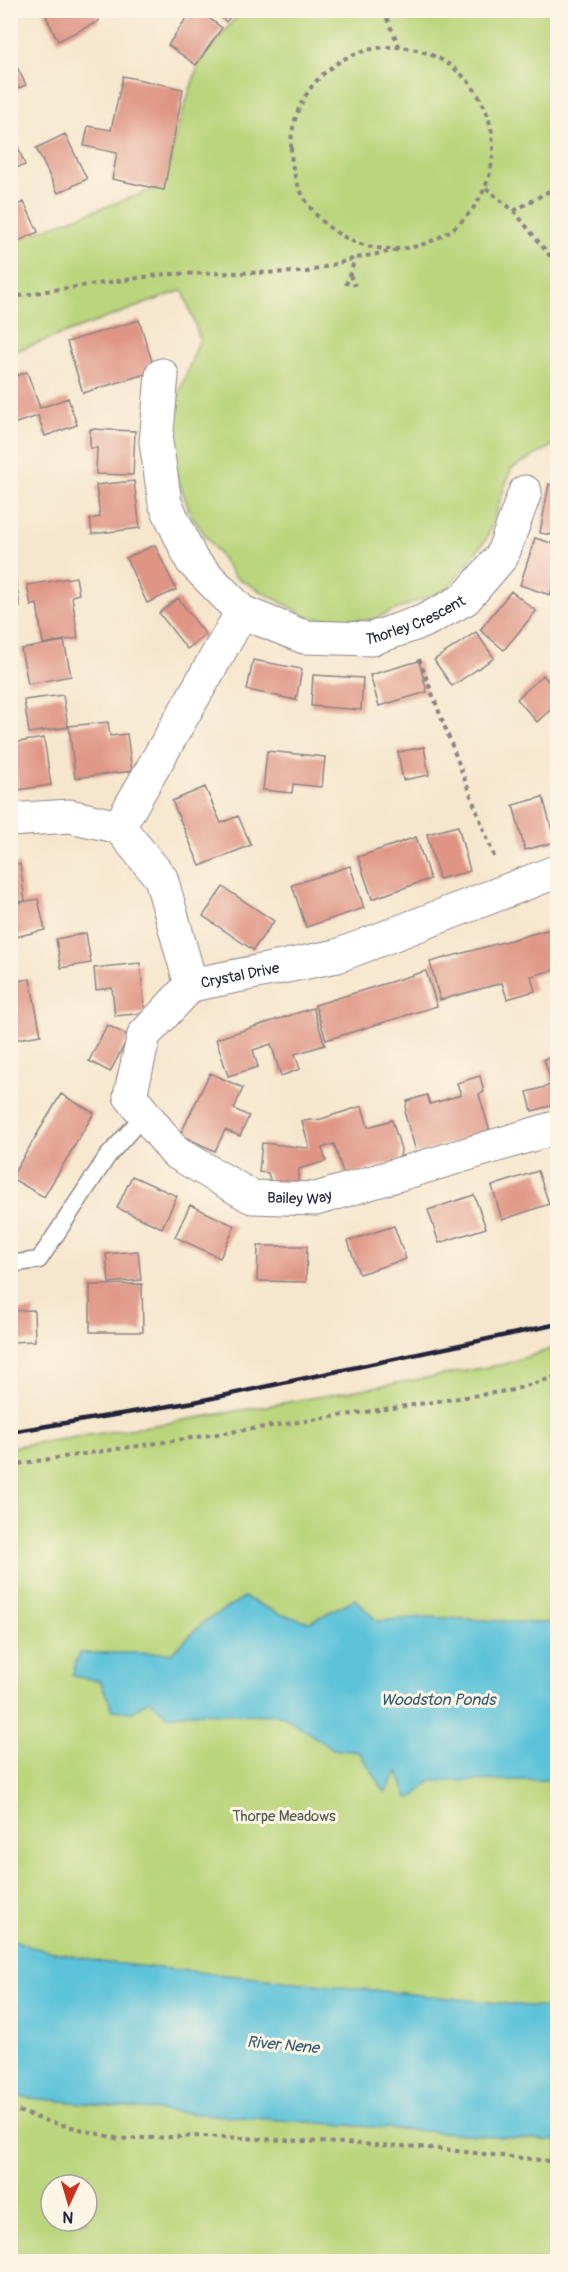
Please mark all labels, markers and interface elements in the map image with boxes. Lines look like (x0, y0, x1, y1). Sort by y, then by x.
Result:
street label: Thorley Crescent (365, 591, 470, 649)
street label: Crystal Drive (199, 959, 282, 993)
street label: Bailey Way (267, 1186, 335, 1209)
water label: Woodston Ponds (381, 1690, 497, 1710)
park label: Thorpe Meadows (232, 1807, 336, 1826)
water label: River Nene (246, 2032, 322, 2058)
north arrow (39, 2173, 99, 2233)
text: N (62, 2207, 74, 2227)

